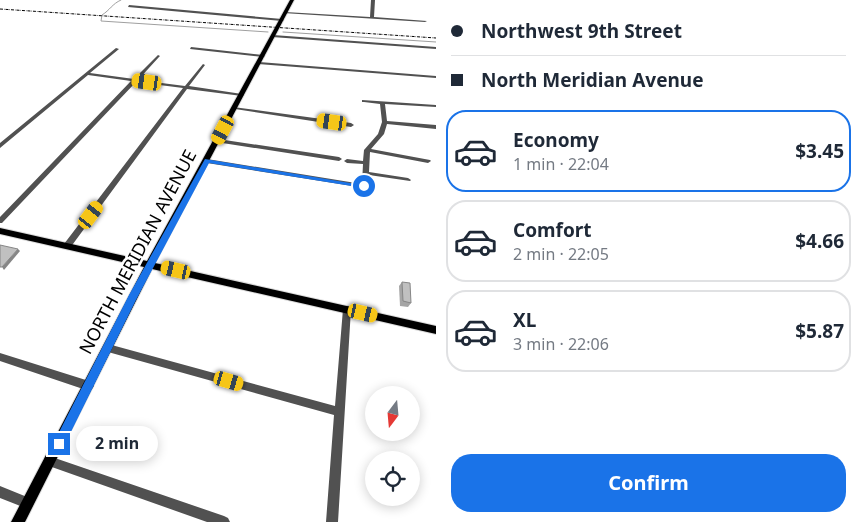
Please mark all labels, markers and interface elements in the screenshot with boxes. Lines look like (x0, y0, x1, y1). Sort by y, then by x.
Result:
text: Northwest 9th Street (481, 18, 682, 44)
text: North Meridian Avenue (481, 67, 704, 93)
car (131, 72, 162, 92)
car (316, 112, 347, 132)
car (209, 113, 236, 147)
text: Economy (513, 127, 599, 153)
icon: car (453, 129, 498, 174)
text: $3.45 (795, 138, 844, 164)
street label: NORTH MERIDIAN AVENUE (73, 145, 201, 358)
text: 1 min · 22:04 (513, 153, 609, 175)
route start (353, 175, 375, 197)
car (75, 199, 106, 231)
text: Comfort (513, 217, 592, 243)
icon: car (453, 219, 498, 264)
text: $4.66 (795, 228, 844, 254)
text: 2 min · 22:05 (513, 243, 609, 265)
car (159, 259, 192, 281)
car (346, 302, 379, 324)
text: XL (513, 307, 536, 333)
icon: car (453, 309, 498, 354)
text: $5.87 (795, 318, 844, 344)
text: 3 min · 22:06 (513, 333, 609, 355)
car (212, 370, 245, 392)
north arrow (365, 386, 420, 441)
map controls (365, 386, 420, 506)
callout: 2 min (76, 426, 159, 462)
text: 2 min (95, 432, 139, 454)
route end (48, 433, 70, 455)
button: locate (365, 451, 420, 506)
button: Confirm (451, 454, 846, 512)

